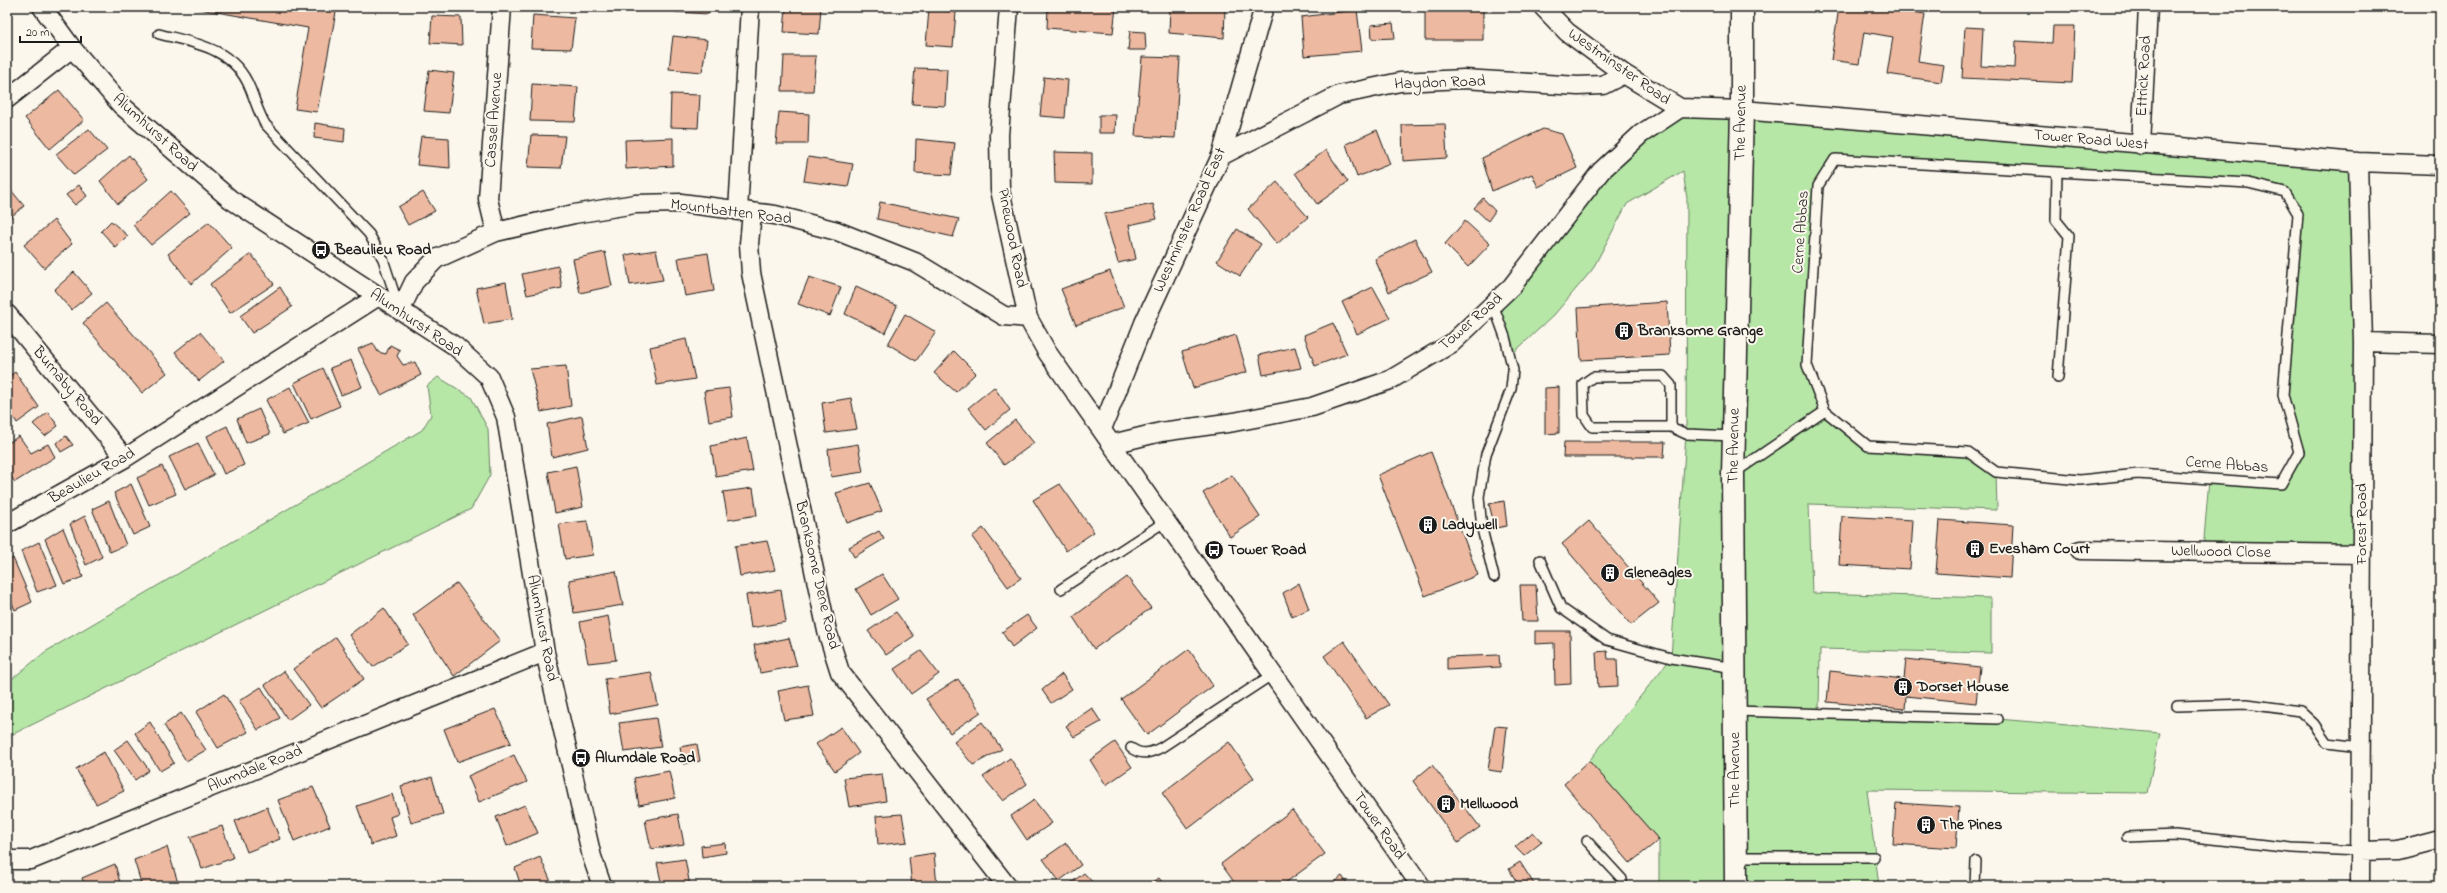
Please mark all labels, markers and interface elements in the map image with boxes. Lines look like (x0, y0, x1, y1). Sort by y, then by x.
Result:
scale bar (20, 18, 81, 44)
street label: Westminster Road (1563, 23, 1675, 111)
text: 20 m (26, 24, 49, 42)
street label: Ettrick Road (2130, 35, 2158, 117)
street label: Haydon Road (1394, 69, 1486, 97)
street label: Cassel Avenue (479, 71, 509, 168)
street label: The Avenue (1728, 84, 1754, 161)
street label: Alumhurst Road (107, 88, 203, 178)
street label: Tower Road West (2032, 123, 2150, 157)
street label: Westminster Road East (1147, 143, 1233, 296)
street label: Pinewood Road (991, 186, 1033, 290)
street label: Cerne Abbas (1786, 190, 1816, 274)
street label: Mountbatten Road (669, 193, 793, 231)
place label: Beaulieu Road (334, 238, 431, 262)
bus stop icon: Beaulieu Road (310, 239, 332, 261)
street label: Alumhurst Road (364, 283, 468, 363)
street label: Tower Road (1434, 287, 1508, 357)
place label: Branksome Grange (1637, 319, 1764, 344)
building icon: Branksome Grange (1613, 320, 1635, 342)
street label: Burnaby Road (26, 340, 108, 431)
street label: The Avenue (1721, 407, 1747, 484)
street label: Beaulieu Road (43, 442, 140, 511)
street label: Cerne Abbas (2185, 450, 2269, 480)
street label: Forest Road (2350, 483, 2374, 566)
street label: Branksome Dene Road (788, 497, 846, 652)
place label: Ladywell (1442, 513, 1498, 538)
building icon: Ladywell (1417, 514, 1439, 536)
place label: Evesham Court (1989, 537, 2090, 561)
place label: Tower Road (1228, 538, 1306, 562)
building icon: Evesham Court (1964, 538, 1986, 560)
bus stop icon: Tower Road (1203, 539, 1225, 561)
street label: Wellwood Close (2171, 539, 2272, 565)
place label: Gleneagles (1624, 561, 1692, 586)
building icon: Gleneagles (1599, 562, 1621, 584)
street label: Alumhurst Road (520, 573, 564, 683)
place label: Dorset House (1916, 675, 2010, 699)
building icon: Dorset House (1892, 676, 1914, 698)
street label: The Avenue (1723, 731, 1747, 808)
street label: Alumdale Road (204, 739, 306, 799)
place label: Alumdale Road (595, 746, 695, 770)
bus stop icon: Alumdale Road (570, 747, 592, 769)
street label: Tower Road (1347, 787, 1411, 865)
place label: Mellwood (1460, 792, 1518, 816)
building icon: Mellwood (1435, 793, 1457, 815)
place label: The Pines (1940, 813, 2002, 837)
building icon: The Pines (1915, 814, 1937, 836)

